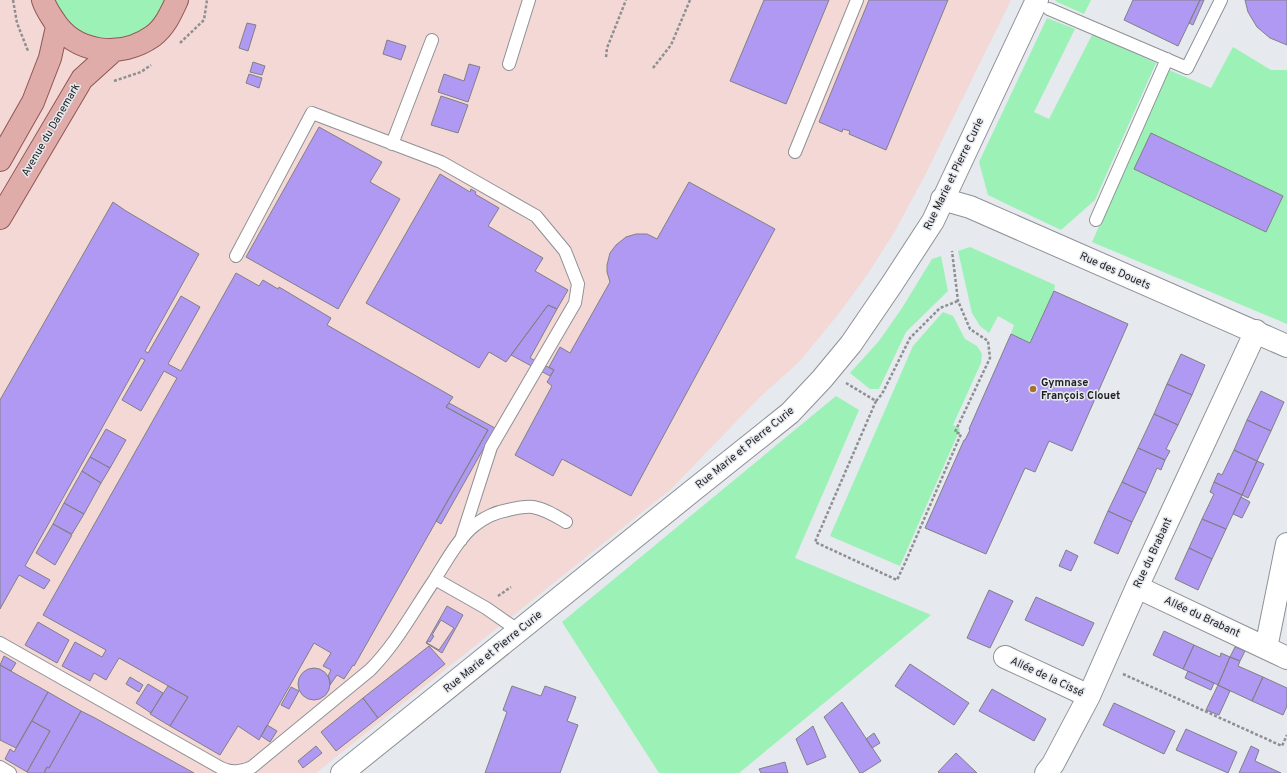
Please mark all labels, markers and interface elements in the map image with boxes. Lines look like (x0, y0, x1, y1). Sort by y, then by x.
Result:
street label: Avenue du Danemark (19, 81, 83, 179)
street label: Rue Marie et Pierre Curie (921, 116, 987, 232)
street label: Rue des Douets (1077, 249, 1153, 293)
place label: Gymnase François Clouet (1041, 376, 1120, 403)
marker: Gymnase François Clouet (1028, 384, 1038, 394)
street label: Rue Marie et Pierre Curie (693, 404, 797, 492)
street label: Rue du Brabant (1131, 515, 1175, 591)
street label: Allée du Brabant (1162, 593, 1242, 641)
street label: Rue Marie et Pierre Curie (441, 608, 545, 696)
street label: Allée de la Cissé (1008, 654, 1086, 700)

